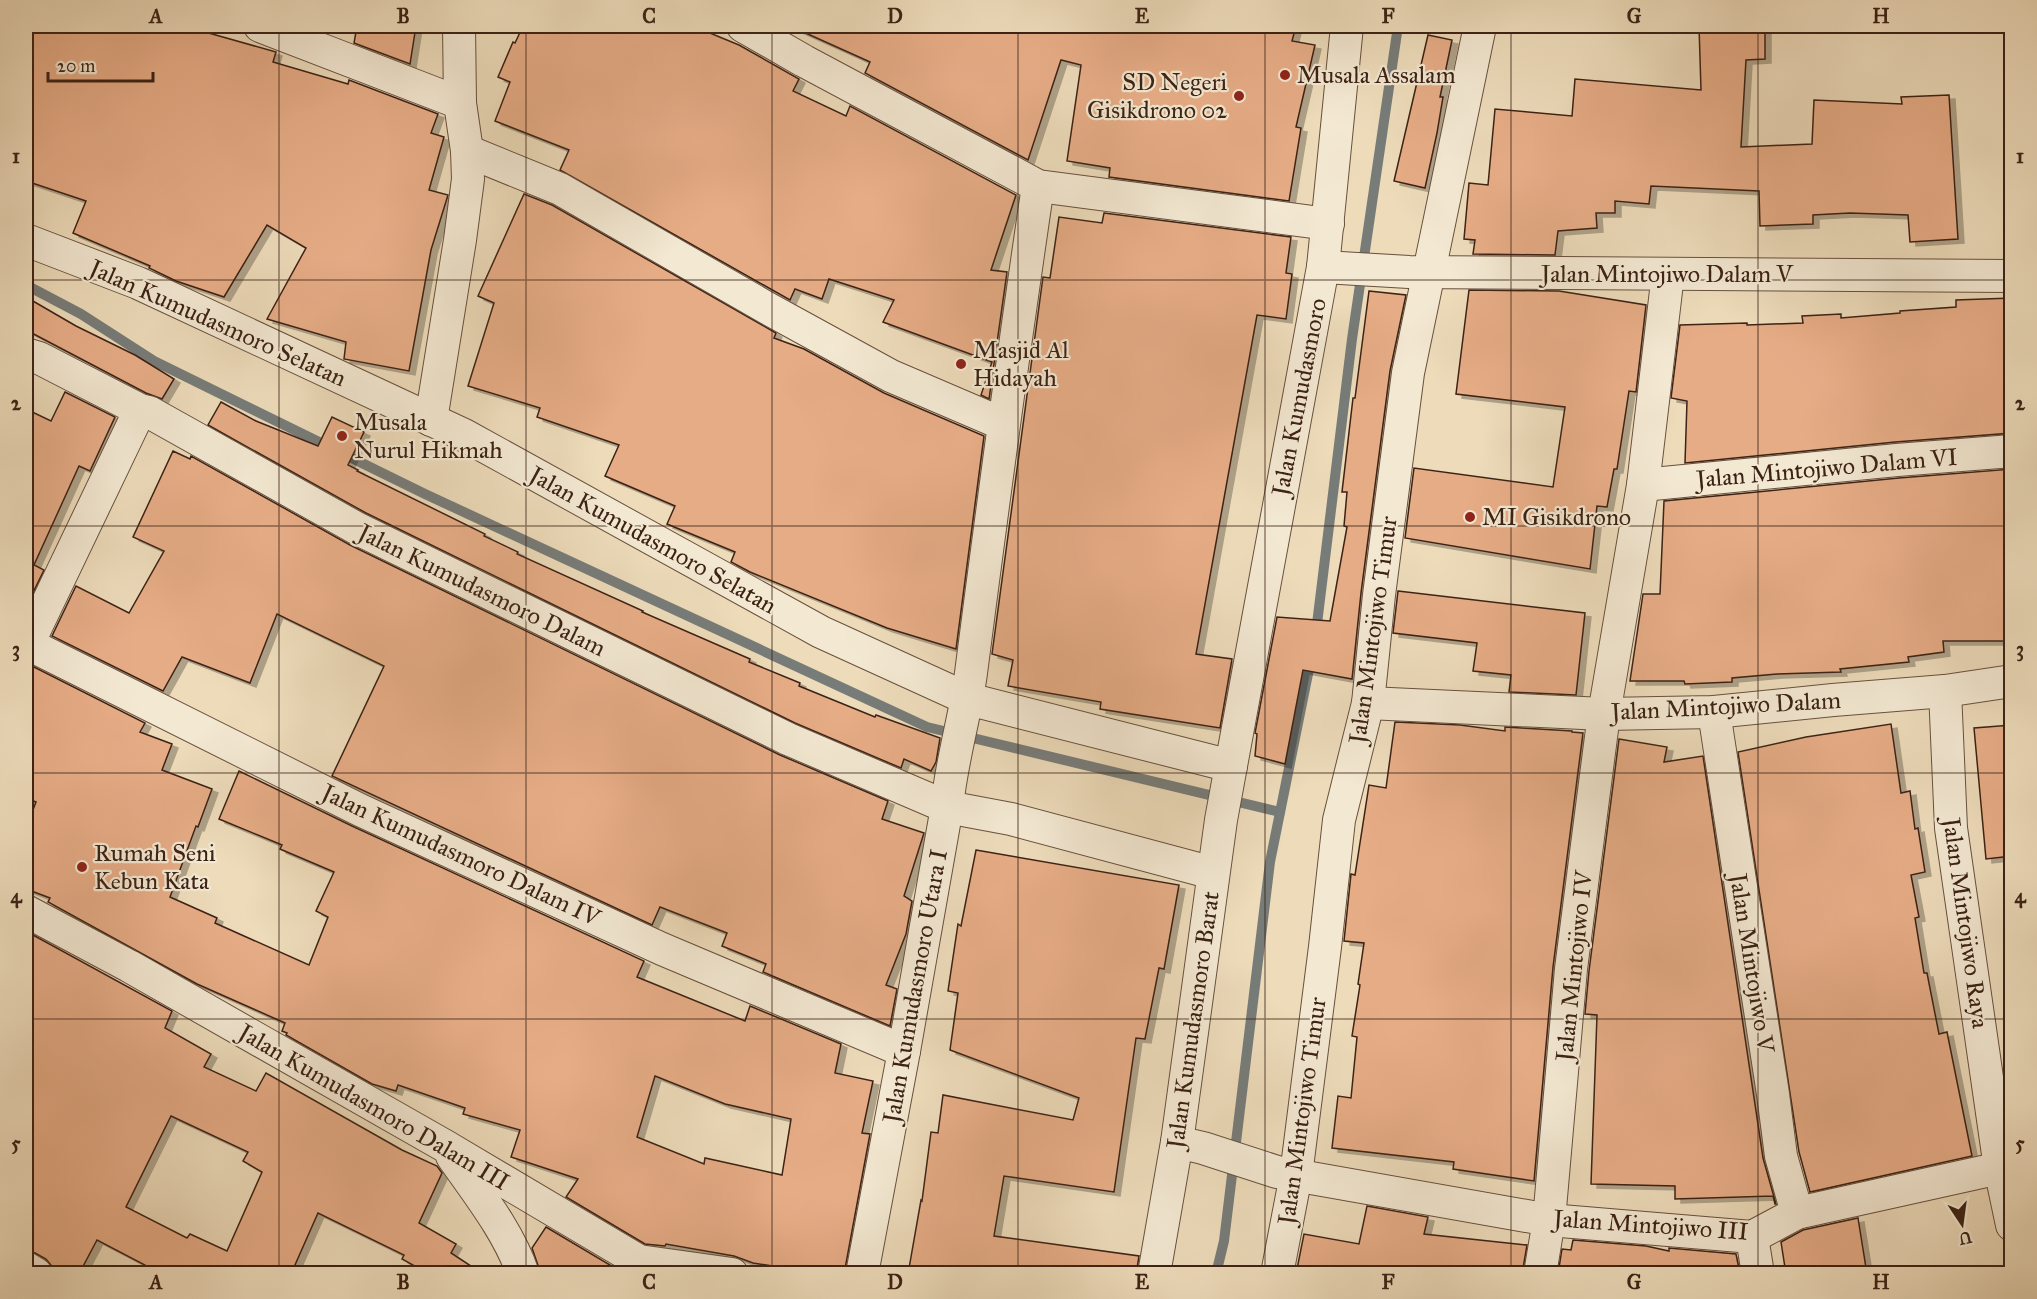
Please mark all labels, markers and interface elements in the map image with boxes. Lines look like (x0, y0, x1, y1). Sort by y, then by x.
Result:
text: A (147, 4, 163, 28)
text: B (396, 4, 410, 28)
text: C (642, 4, 656, 28)
text: D (887, 4, 903, 28)
text: E (1135, 4, 1150, 28)
text: F (1381, 4, 1395, 28)
text: G (1627, 4, 1642, 28)
text: H (1872, 4, 1890, 28)
scale bar (48, 45, 153, 83)
text: 20 m (57, 55, 95, 77)
place label: Musala Assalam (1297, 60, 1456, 90)
place label: SD Negeri Gisikdrono 02 (1087, 67, 1227, 125)
marker: Musala Assalam (1278, 68, 1292, 82)
marker: SD Negeri Gisikdrono 02 (1232, 89, 1246, 103)
text: 1 (12, 144, 20, 168)
text: 1 (2016, 144, 2024, 168)
street label: Jalan Kumudasmoro Selatan (82, 252, 351, 393)
street label: Jalan Mintojiwo Dalam V (1538, 259, 1794, 289)
street label: Jalan Kumudasmoro (1265, 296, 1333, 501)
place label: Masjid Al Hidayah (973, 335, 1069, 393)
marker: Masjid Al Hidayah (954, 357, 968, 371)
text: 2 (11, 391, 22, 415)
text: 2 (2015, 391, 2026, 415)
place label: Musala Nurul Hikmah (354, 407, 502, 465)
marker: Musala Nurul Hikmah (335, 429, 349, 443)
street label: Jalan Mintojiwo Dalam VI (1692, 442, 1959, 495)
street label: Jalan Kumudasmoro Selatan (522, 458, 782, 620)
place label: MI Gisikdrono (1482, 502, 1631, 532)
marker: MI Gisikdrono (1463, 510, 1477, 524)
street label: Jalan Mintojiwo Timur (1342, 514, 1404, 748)
street label: Jalan Kumudasmoro Dalam (351, 516, 611, 663)
text: 3 (12, 637, 20, 662)
text: 3 (2016, 637, 2024, 662)
street label: Jalan Mintojiwo Dalam (1607, 685, 1842, 727)
street label: Jalan Kumudasmoro Dalam IV (314, 776, 606, 933)
street label: Jalan Mintojiwo Raya (1936, 813, 1996, 1031)
place label: Rumah Seni Kebun Kata (94, 838, 216, 896)
street label: Jalan Kumudasmoro Utara I (876, 847, 954, 1128)
marker: Rumah Seni Kebun Kata (75, 860, 89, 874)
street label: Jalan Mintojiwo IV (1549, 868, 1599, 1066)
street label: Jalan Mintojiwo V (1723, 868, 1781, 1056)
text: 4 (10, 884, 22, 909)
text: 4 (2014, 884, 2026, 909)
street label: Jalan Kumudasmoro Barat (1160, 889, 1226, 1154)
street label: Jalan Mintojiwo Timur (1271, 995, 1333, 1229)
street label: Jalan Kumudasmoro Dalam III (231, 1016, 515, 1197)
text: 5 (11, 1131, 21, 1155)
text: 5 (2015, 1131, 2025, 1155)
north arrow (1932, 1194, 1992, 1254)
street label: Jalan Mintojiwo III (1550, 1203, 1749, 1247)
text: U (1957, 1227, 1974, 1249)
text: A (147, 1270, 163, 1294)
text: B (396, 1270, 410, 1294)
text: C (642, 1270, 656, 1294)
text: D (887, 1270, 903, 1294)
text: E (1135, 1270, 1150, 1294)
text: F (1381, 1270, 1395, 1294)
text: G (1627, 1270, 1642, 1294)
text: H (1872, 1270, 1890, 1294)

